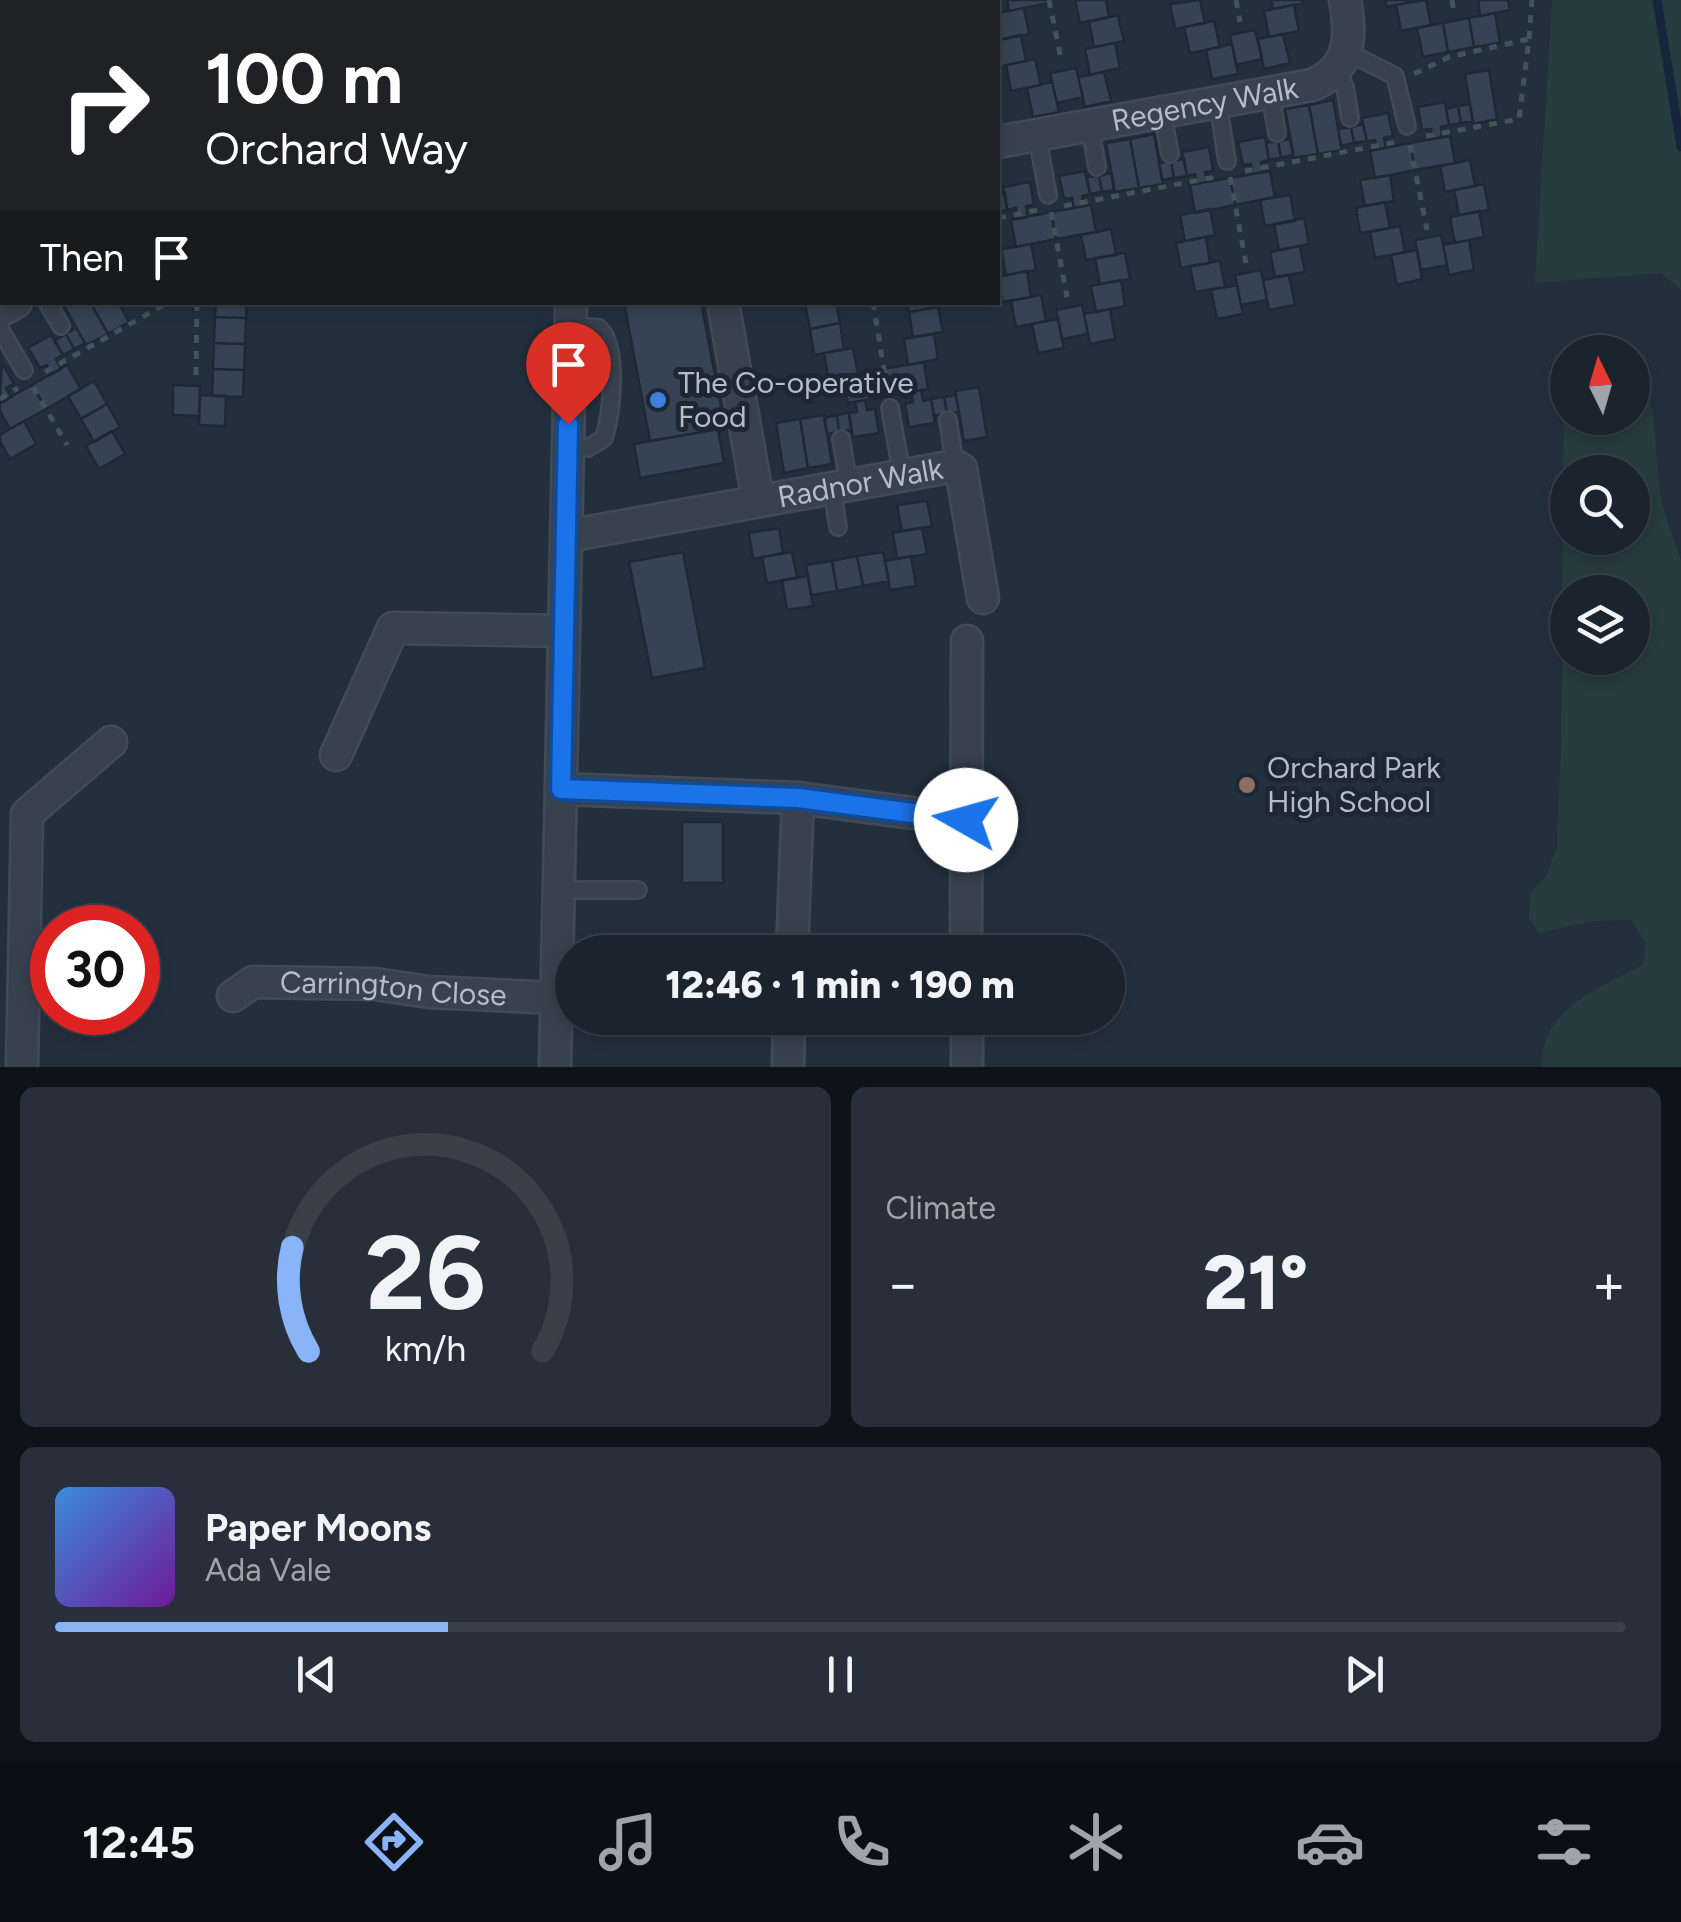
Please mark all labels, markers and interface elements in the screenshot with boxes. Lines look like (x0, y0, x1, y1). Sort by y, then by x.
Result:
text: 100 m (205, 36, 403, 121)
icon: right (40, 40, 170, 170)
street label: Regency Walk (1108, 69, 1301, 139)
text: Orchard Way (205, 121, 468, 175)
icon: arrive (144, 230, 199, 285)
text: Then (40, 235, 124, 281)
pin (526, 322, 611, 425)
north arrow (1550, 335, 1650, 435)
map controls (1550, 335, 1650, 675)
icon: arrive (541, 337, 596, 392)
place label: The Co-operative Food (678, 364, 914, 435)
marker: The Co-operative Food (647, 389, 669, 411)
street label: Radnor Walk (774, 449, 946, 516)
button: search (1550, 455, 1650, 555)
button: layers (1550, 575, 1650, 675)
place label: Orchard Park High School (1267, 749, 1441, 820)
position arrow (914, 768, 1018, 872)
marker: Orchard Park High School (1236, 774, 1258, 796)
speed limit sign: 30 (30, 905, 160, 1035)
text: 12:46 · 1 min · 190 m (665, 962, 1015, 1008)
street label: Carrington Close (280, 963, 508, 1014)
text: Climate (886, 1189, 996, 1227)
text: 26 (365, 1210, 486, 1335)
text: 21° (1203, 1238, 1308, 1328)
text: − (886, 1251, 920, 1317)
text: + (1592, 1251, 1626, 1317)
text: km/h (384, 1327, 466, 1370)
text: Paper Moons (205, 1505, 431, 1551)
text: Ada Vale (205, 1551, 331, 1589)
icon: previous (289, 1647, 344, 1702)
icon: pause (813, 1647, 868, 1702)
icon: next (1337, 1647, 1392, 1702)
icon: directions (359, 1807, 429, 1877)
icon: music (593, 1807, 663, 1877)
icon: phone (827, 1807, 897, 1877)
icon: climate (1061, 1807, 1131, 1877)
icon: car (1295, 1807, 1365, 1877)
icon: filters (1529, 1807, 1599, 1877)
text: 12:45 (82, 1815, 195, 1869)

